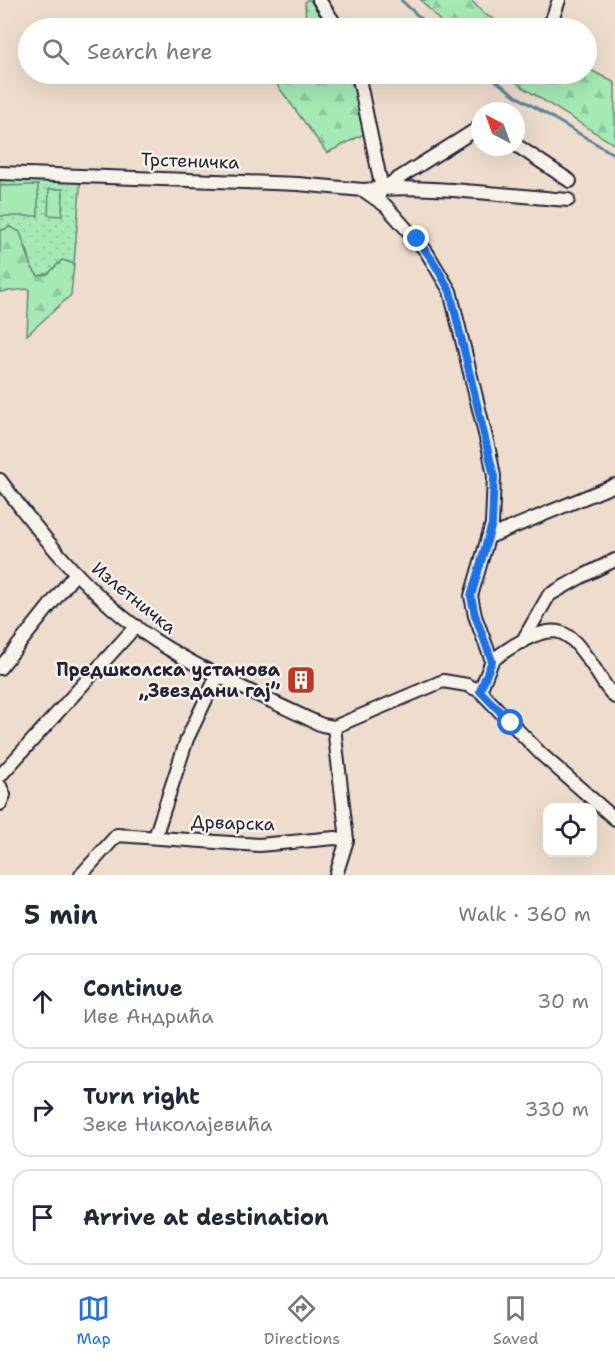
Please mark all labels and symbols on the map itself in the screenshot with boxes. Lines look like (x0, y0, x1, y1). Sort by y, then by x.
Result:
north arrow (471, 102, 525, 156)
street label: Трстеничка (140, 147, 240, 175)
route end (403, 225, 429, 251)
street label: Излетничка (87, 556, 181, 640)
place label: Предшколска установа „Звездани гај” (56, 658, 281, 703)
building icon: Предшколска установа „Звездани гај” (285, 664, 317, 696)
route start (497, 709, 523, 735)
street label: Дрварска (191, 810, 275, 836)

